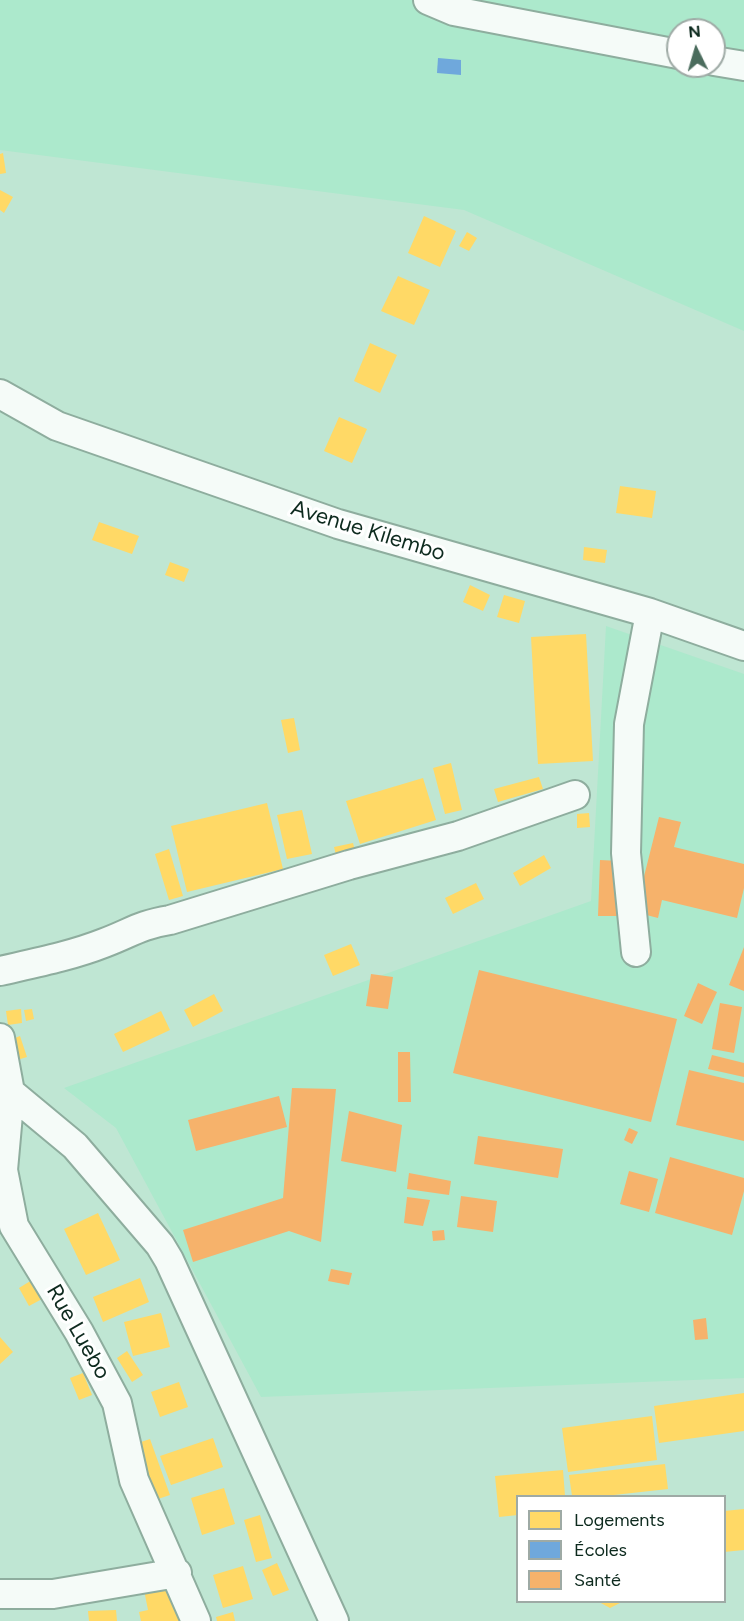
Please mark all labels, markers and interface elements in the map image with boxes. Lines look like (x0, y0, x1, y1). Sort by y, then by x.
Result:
north arrow (666, 18, 726, 78)
text: N (688, 22, 702, 42)
street label: Avenue Kilembo (288, 495, 448, 567)
street label: Rue Luebo (40, 1280, 116, 1384)
legend (516, 1495, 726, 1603)
text: Logements (574, 1509, 665, 1531)
text: Écoles (574, 1539, 627, 1561)
text: Santé (574, 1569, 621, 1591)

